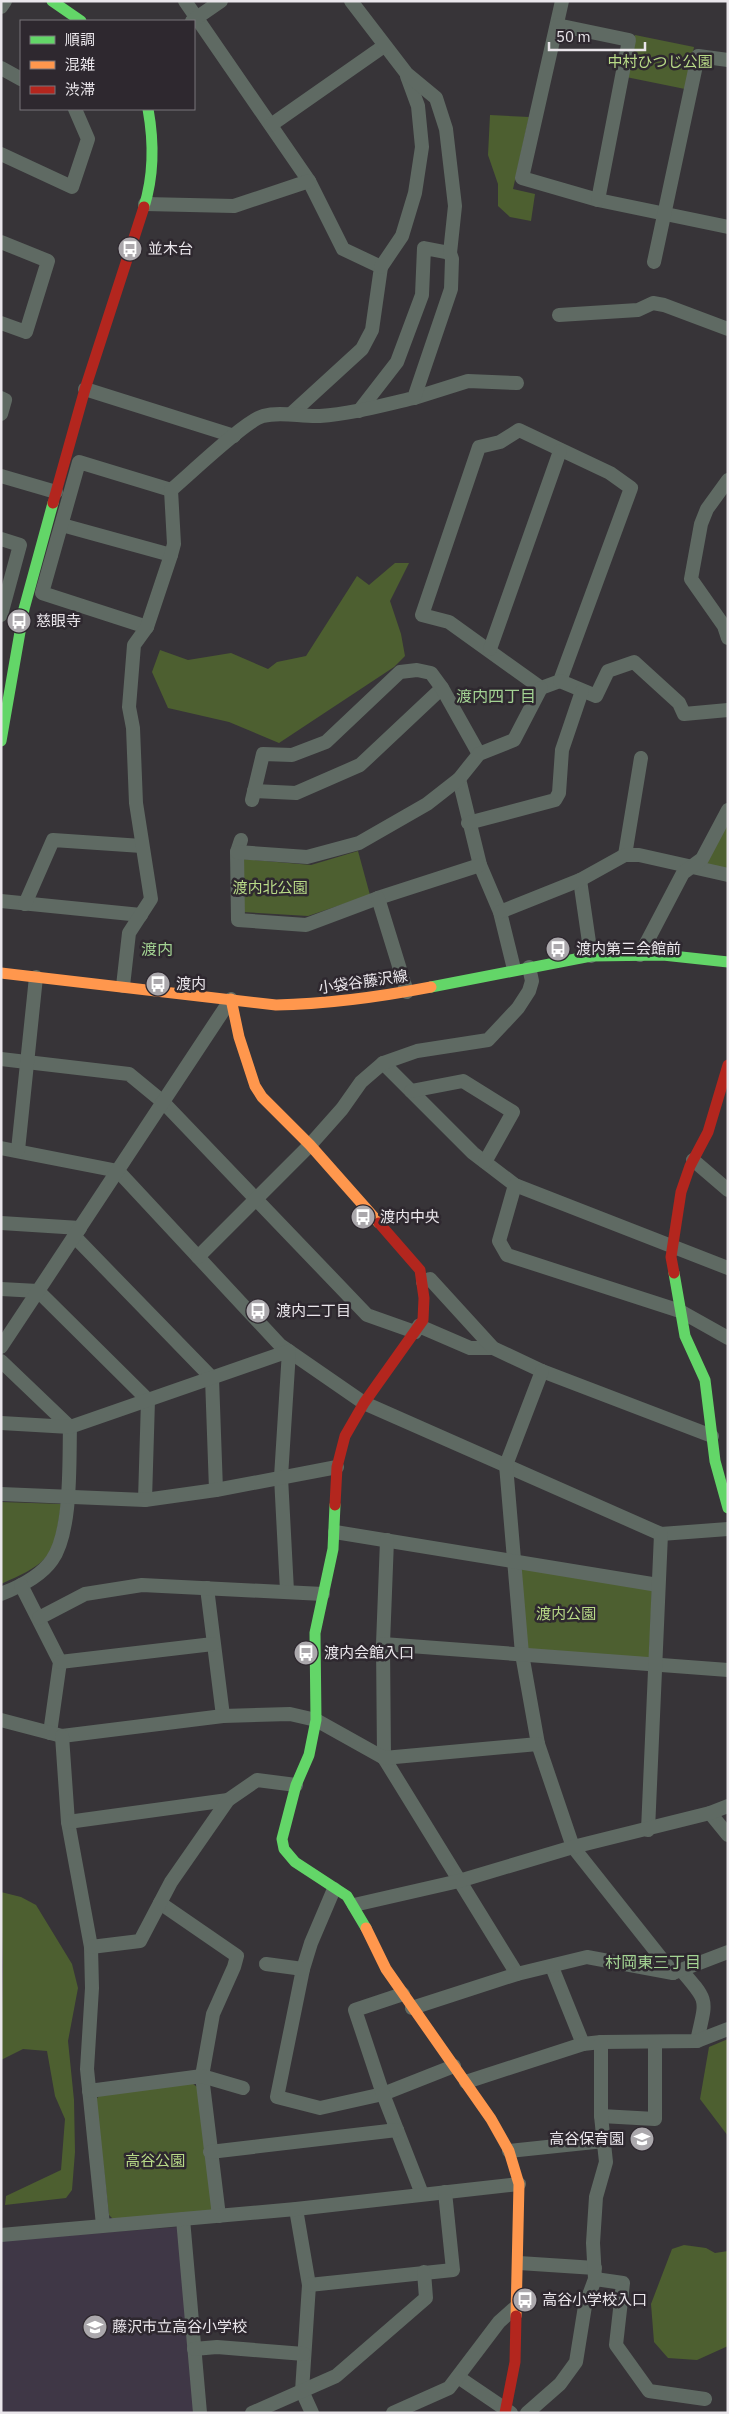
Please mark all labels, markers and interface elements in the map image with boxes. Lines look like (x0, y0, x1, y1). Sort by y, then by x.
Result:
legend (20, 20, 195, 110)
scale bar (549, 20, 645, 52)
text: 50 m (556, 27, 591, 46)
text: 順調 (65, 30, 95, 49)
park label: 中村ひつじ公園 (607, 52, 713, 71)
text: 混雑 (65, 55, 95, 74)
text: 渋滞 (65, 80, 95, 99)
bus stop icon: 並木台 (117, 236, 143, 262)
place label: 並木台 (148, 239, 193, 258)
bus stop icon: 慈眼寺 (6, 608, 32, 634)
place label: 慈眼寺 (36, 611, 81, 630)
district label: 渡内四丁目 (456, 686, 536, 706)
park label: 渡内北公園 (232, 878, 308, 897)
bus stop icon: 渡内第三会館前 (545, 936, 571, 962)
district label: 渡内 (141, 939, 173, 959)
place label: 渡内第三会館前 (576, 939, 681, 958)
street label: 小袋谷藤沢線 (317, 966, 409, 997)
bus stop icon: 渡内 (145, 971, 171, 997)
place label: 渡内 (176, 974, 206, 993)
bus stop icon: 渡内中央 (350, 1204, 376, 1230)
place label: 渡内中央 (380, 1207, 440, 1226)
bus stop icon: 渡内二丁目 (245, 1298, 271, 1324)
place label: 渡内二丁目 (276, 1301, 351, 1320)
park label: 渡内公園 (536, 1604, 596, 1623)
bus stop icon: 渡内会館入口 (293, 1640, 319, 1666)
place label: 渡内会館入口 (324, 1643, 414, 1662)
district label: 村岡東三丁目 (605, 1952, 701, 1972)
school or university icon: 高谷保育園 (629, 2126, 655, 2152)
place label: 高谷保育園 (549, 2129, 624, 2148)
park label: 高谷公園 (125, 2151, 185, 2170)
bus stop icon: 高谷小学校入口 (512, 2287, 538, 2313)
place label: 高谷小学校入口 (542, 2290, 647, 2309)
school or university icon: 藤沢市立高谷小学校 (82, 2314, 108, 2340)
place label: 藤沢市立高谷小学校 (112, 2317, 247, 2336)

